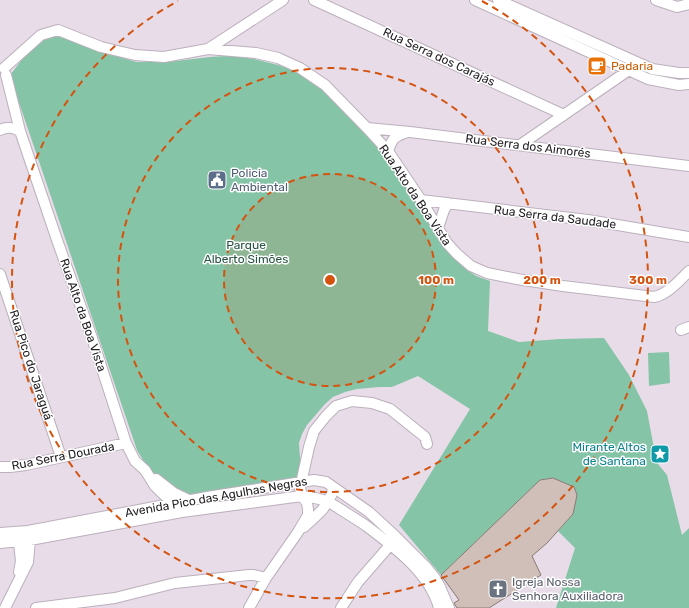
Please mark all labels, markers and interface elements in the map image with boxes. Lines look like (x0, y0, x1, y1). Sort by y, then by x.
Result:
street label: Rua Serra dos Carajás (381, 25, 497, 89)
cafe icon: Padaria (586, 55, 608, 77)
place label: Padaria (611, 59, 653, 73)
street label: Rua Serra dos Aimorés (465, 131, 591, 161)
street label: Rua Alto da Boa Vista (376, 142, 454, 248)
place label: Policia Ambiental (231, 166, 288, 194)
public building icon: Policia Ambiental (206, 169, 228, 191)
street label: Rua Serra da Saudade (493, 203, 617, 231)
park label: Parque Alberto Simões (204, 238, 288, 266)
street label: Rua Alto da Boa Vista (57, 257, 109, 373)
centre of rings (323, 273, 337, 287)
text: 100 m (418, 273, 454, 287)
text: 200 m (523, 273, 561, 287)
text: 300 m (629, 273, 667, 287)
street label: Rua Pico do Jaraguá (7, 308, 55, 422)
street label: Rua Serra Dourada (10, 439, 116, 473)
place label: Mirante Altos de Santana (573, 440, 646, 468)
place icon: Mirante Altos de Santana (649, 443, 671, 465)
street label: Avenida Pico das Agulhas Negras (124, 474, 308, 520)
place label: Igreja Nossa Senhora Auxiliadora (512, 575, 623, 603)
church icon: Igreja Nossa Senhora Auxiliadora (487, 578, 509, 600)

